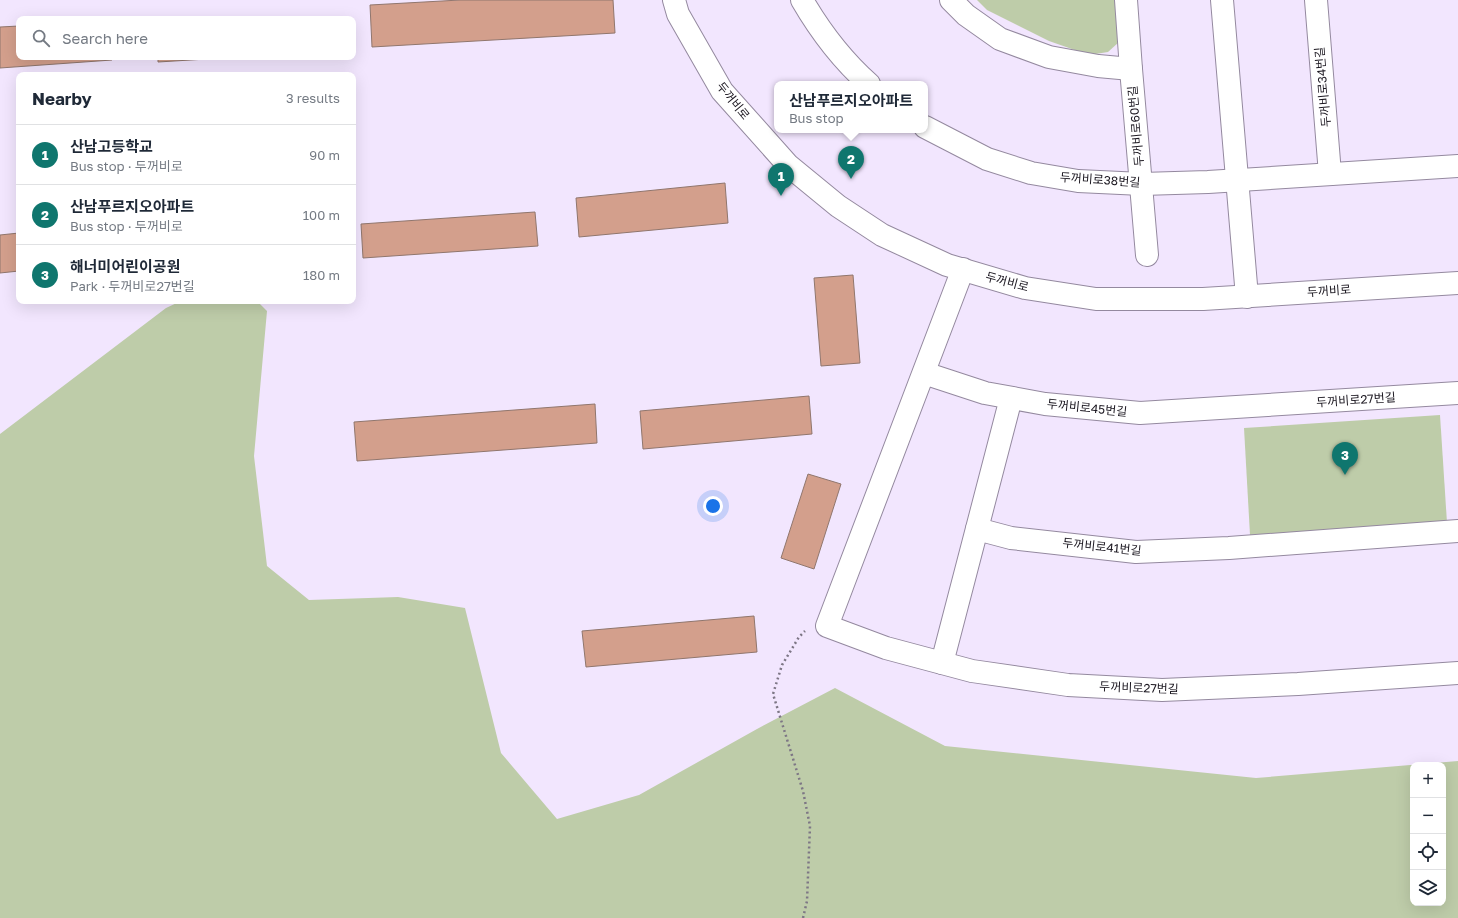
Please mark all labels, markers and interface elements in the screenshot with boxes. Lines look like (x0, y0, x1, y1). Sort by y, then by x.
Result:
search box (16, 16, 356, 60)
icon: search (30, 27, 52, 49)
text: Search here (62, 29, 148, 47)
street label: 두꺼비로34번길 (1312, 46, 1333, 128)
street label: 두꺼비로 (714, 79, 753, 123)
popup (774, 81, 928, 133)
street label: 두꺼비로60번길 (1125, 85, 1147, 167)
text: Nearby (32, 88, 92, 109)
text: 3 results (286, 90, 340, 106)
text: 산남푸르지오아파트 (789, 91, 913, 109)
text: Bus stop (789, 110, 844, 126)
text: 산남고등학교 (70, 137, 153, 155)
pin: 2 (838, 146, 864, 179)
text: 1 (42, 147, 48, 163)
text: 90 m (309, 147, 340, 163)
text: Bus stop · 두꺼비로 (70, 158, 183, 174)
pin: 1 (768, 163, 794, 196)
street label: 두꺼비로38번길 (1059, 169, 1141, 190)
text: 산남푸르지오아파트 (70, 197, 194, 215)
text: 2 (41, 207, 49, 223)
text: 100 m (303, 207, 340, 223)
text: Bus stop · 두꺼비로 (70, 218, 183, 234)
text: 해너미어린이공원 (70, 257, 180, 275)
text: 3 (41, 267, 49, 283)
text: 180 m (303, 267, 340, 283)
street label: 두꺼비로 (984, 269, 1030, 294)
text: Park · 두꺼비로27번길 (70, 278, 195, 294)
street label: 두꺼비로 (1306, 281, 1352, 300)
street label: 두꺼비로27번길 (1316, 389, 1396, 410)
street label: 두꺼비로45번길 (1046, 396, 1128, 419)
pin: 3 (1332, 442, 1358, 475)
your location (703, 496, 723, 516)
street label: 두꺼비로41번길 (1062, 535, 1142, 558)
street label: 두꺼비로27번길 (1099, 679, 1179, 696)
map controls (1410, 762, 1446, 906)
button: + (1410, 762, 1446, 798)
button: − (1410, 798, 1446, 834)
button: locate (1410, 834, 1446, 870)
button: layers (1410, 870, 1446, 906)

